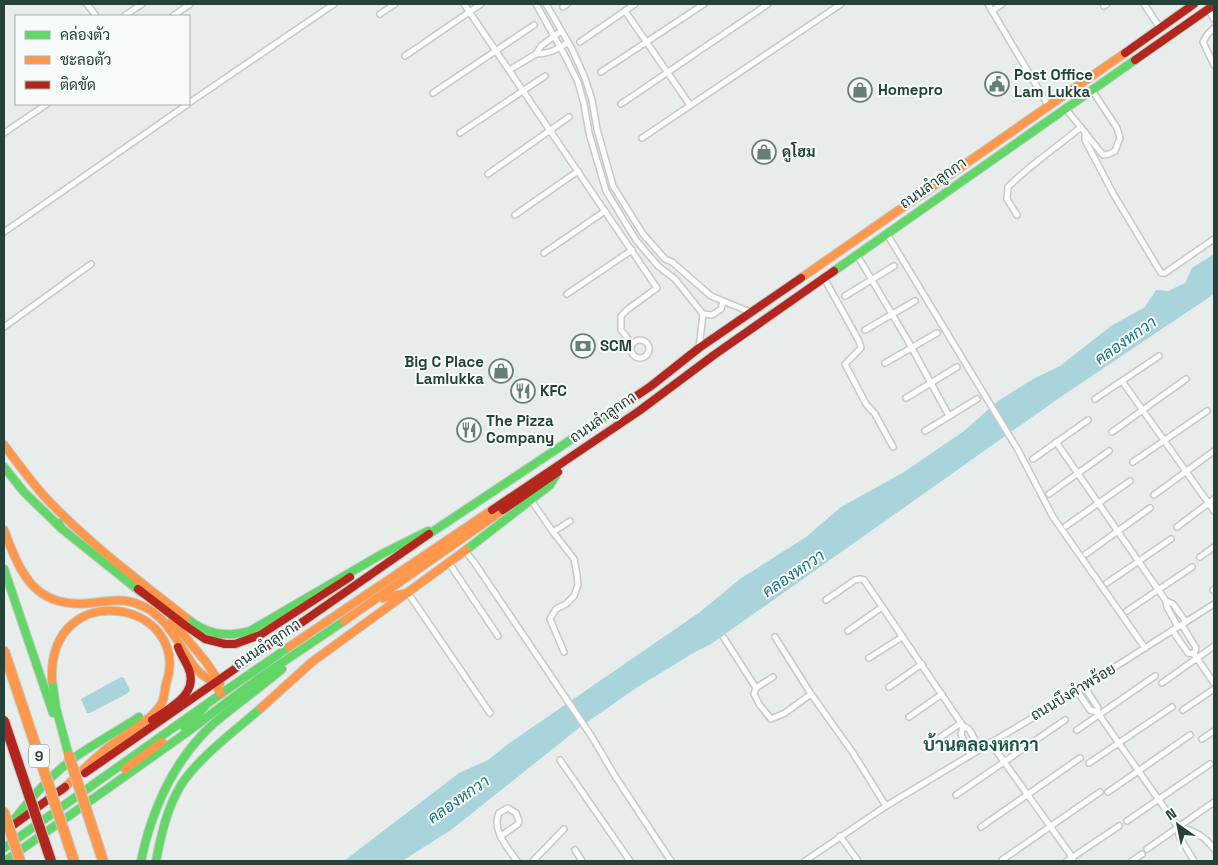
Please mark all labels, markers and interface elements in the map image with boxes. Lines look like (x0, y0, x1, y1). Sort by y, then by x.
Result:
legend (15, 15, 190, 105)
text: คล่องตัว (60, 25, 110, 44)
text: ชะลอตัว (60, 50, 111, 69)
place label: Post Office Lam Lukka (1014, 65, 1093, 101)
public building icon: Post Office Lam Lukka (984, 71, 1010, 97)
text: ติดขัด (60, 75, 96, 94)
shop icon: Homepro (847, 77, 873, 103)
place label: Homepro (878, 80, 943, 99)
shop icon: ดูโฮม (751, 139, 777, 165)
place label: ดูโฮม (782, 141, 816, 163)
street label: ถนนลำลูกกา (896, 153, 970, 213)
water label: คลองหกวา (1090, 311, 1161, 369)
bank icon: SCM (570, 333, 596, 359)
place label: SCM (600, 336, 632, 355)
place label: Big C Place Lamlukka (404, 352, 484, 388)
shop icon: Big C Place Lamlukka (488, 358, 514, 384)
restaurant icon: KFC (510, 378, 536, 404)
place label: KFC (540, 381, 567, 400)
street label: ถนนลำลูกกา (566, 387, 640, 447)
place label: The Pizza Company (486, 411, 554, 447)
restaurant icon: The Pizza Company (456, 417, 482, 443)
water label: คลองหกวา (758, 545, 829, 602)
street label: ถนนลำลูกกา (229, 614, 305, 674)
street label: ถนนบึงคำพร้อย (1027, 659, 1119, 724)
district label: บ้านคลองหกวา (923, 733, 1039, 756)
road number: 9 (29, 744, 49, 768)
water label: คลองหกวา (423, 770, 494, 828)
north arrow (1153, 800, 1203, 850)
text: N (1162, 804, 1180, 824)

